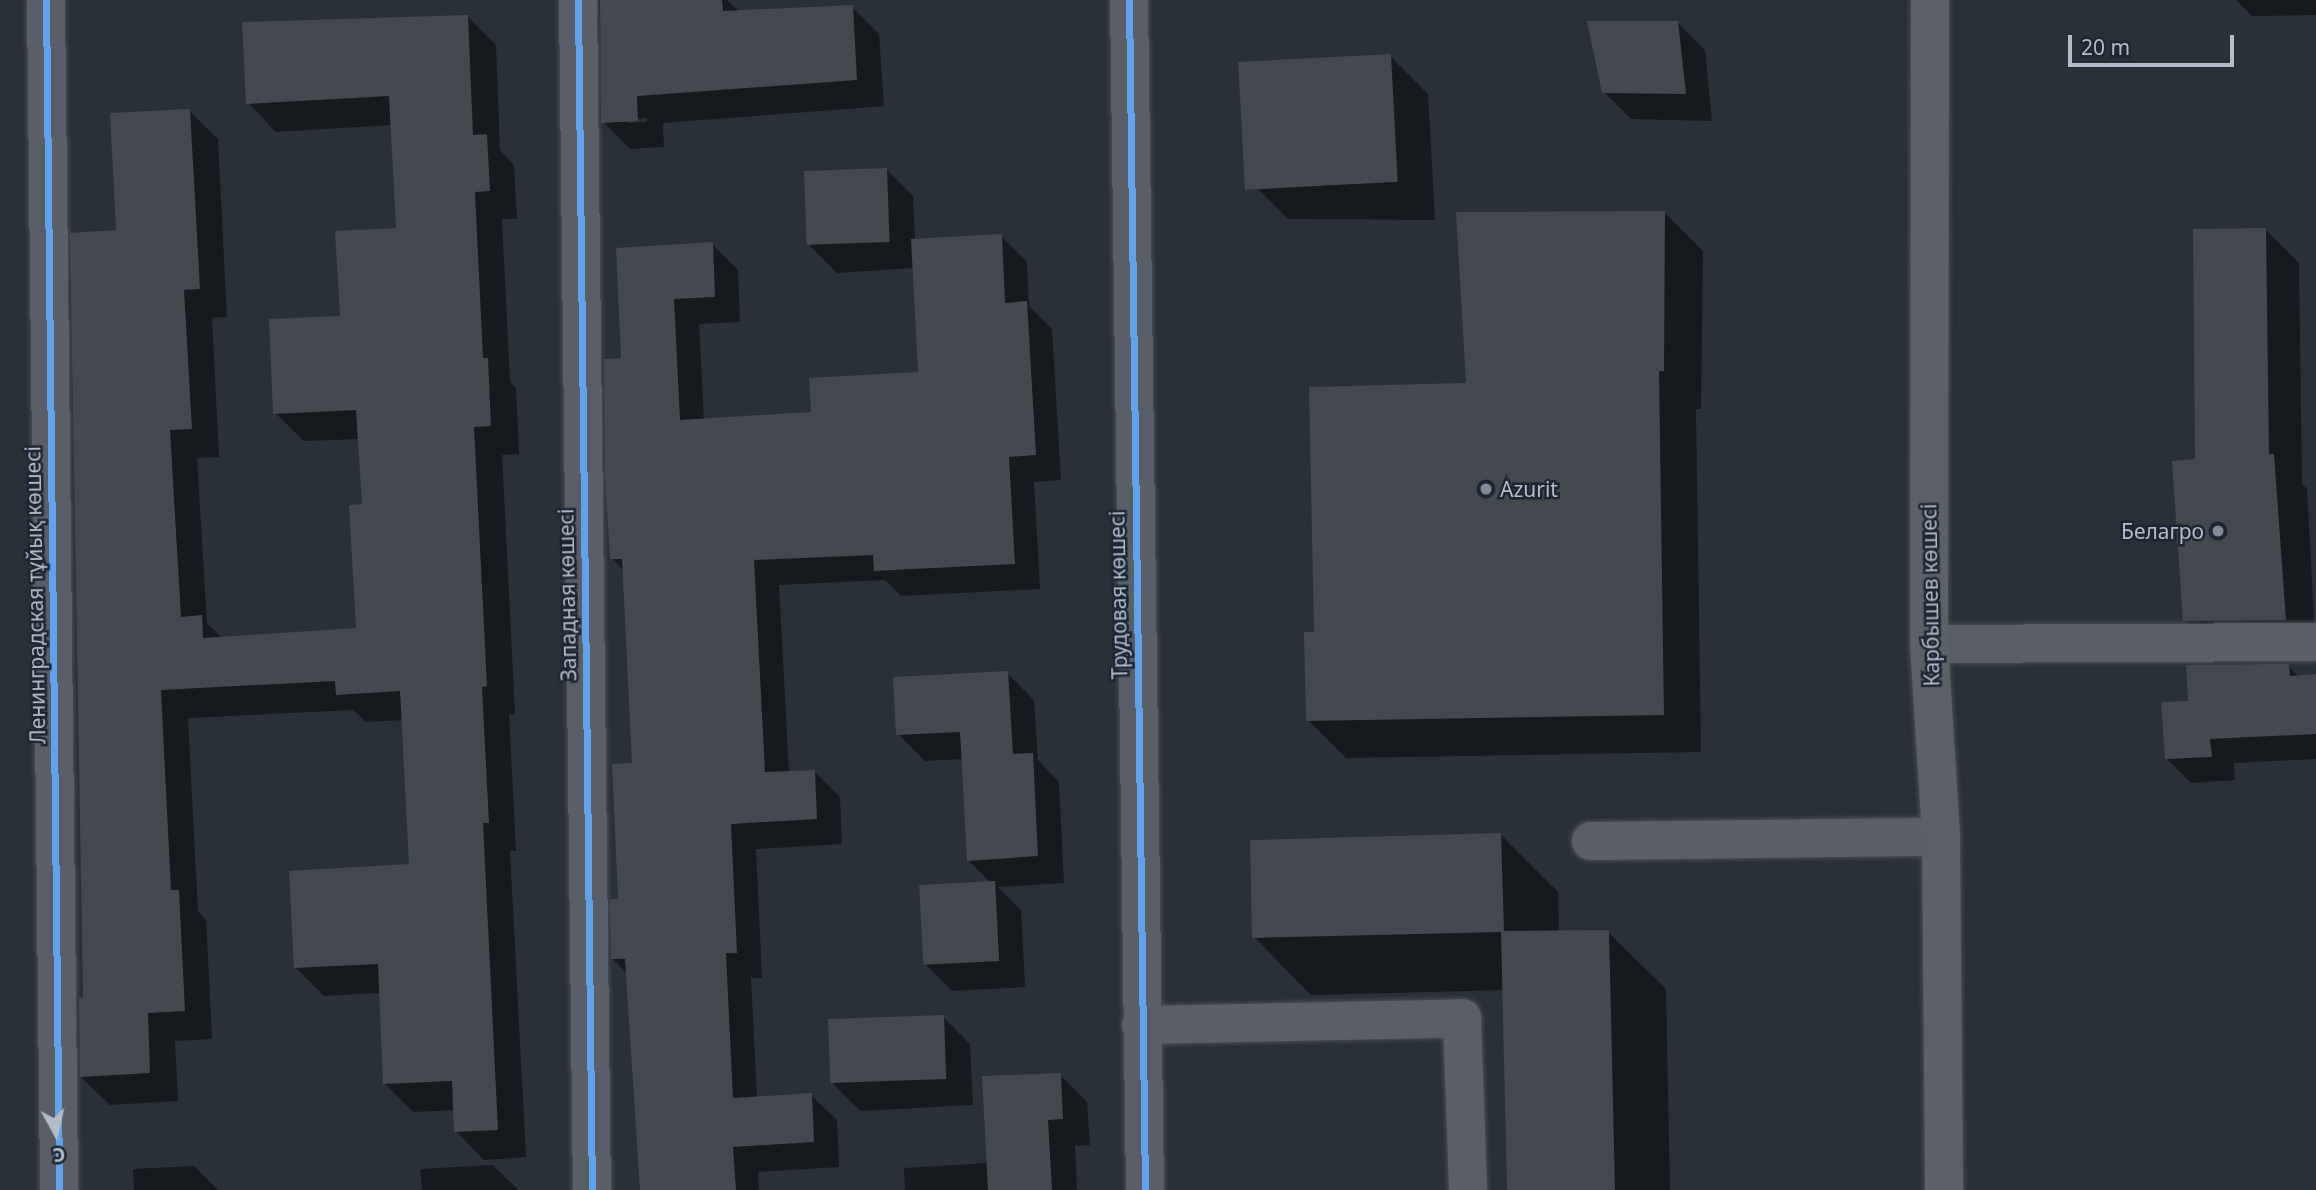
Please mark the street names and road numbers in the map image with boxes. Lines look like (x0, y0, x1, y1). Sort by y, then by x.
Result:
street label: Ленинградская тұйық көшесі (20, 446, 50, 744)
street label: Карбышев көшесі (1916, 503, 1944, 687)
street label: Западная көшесі (553, 508, 581, 682)
street label: Трудовая көшесі (1104, 510, 1132, 680)

